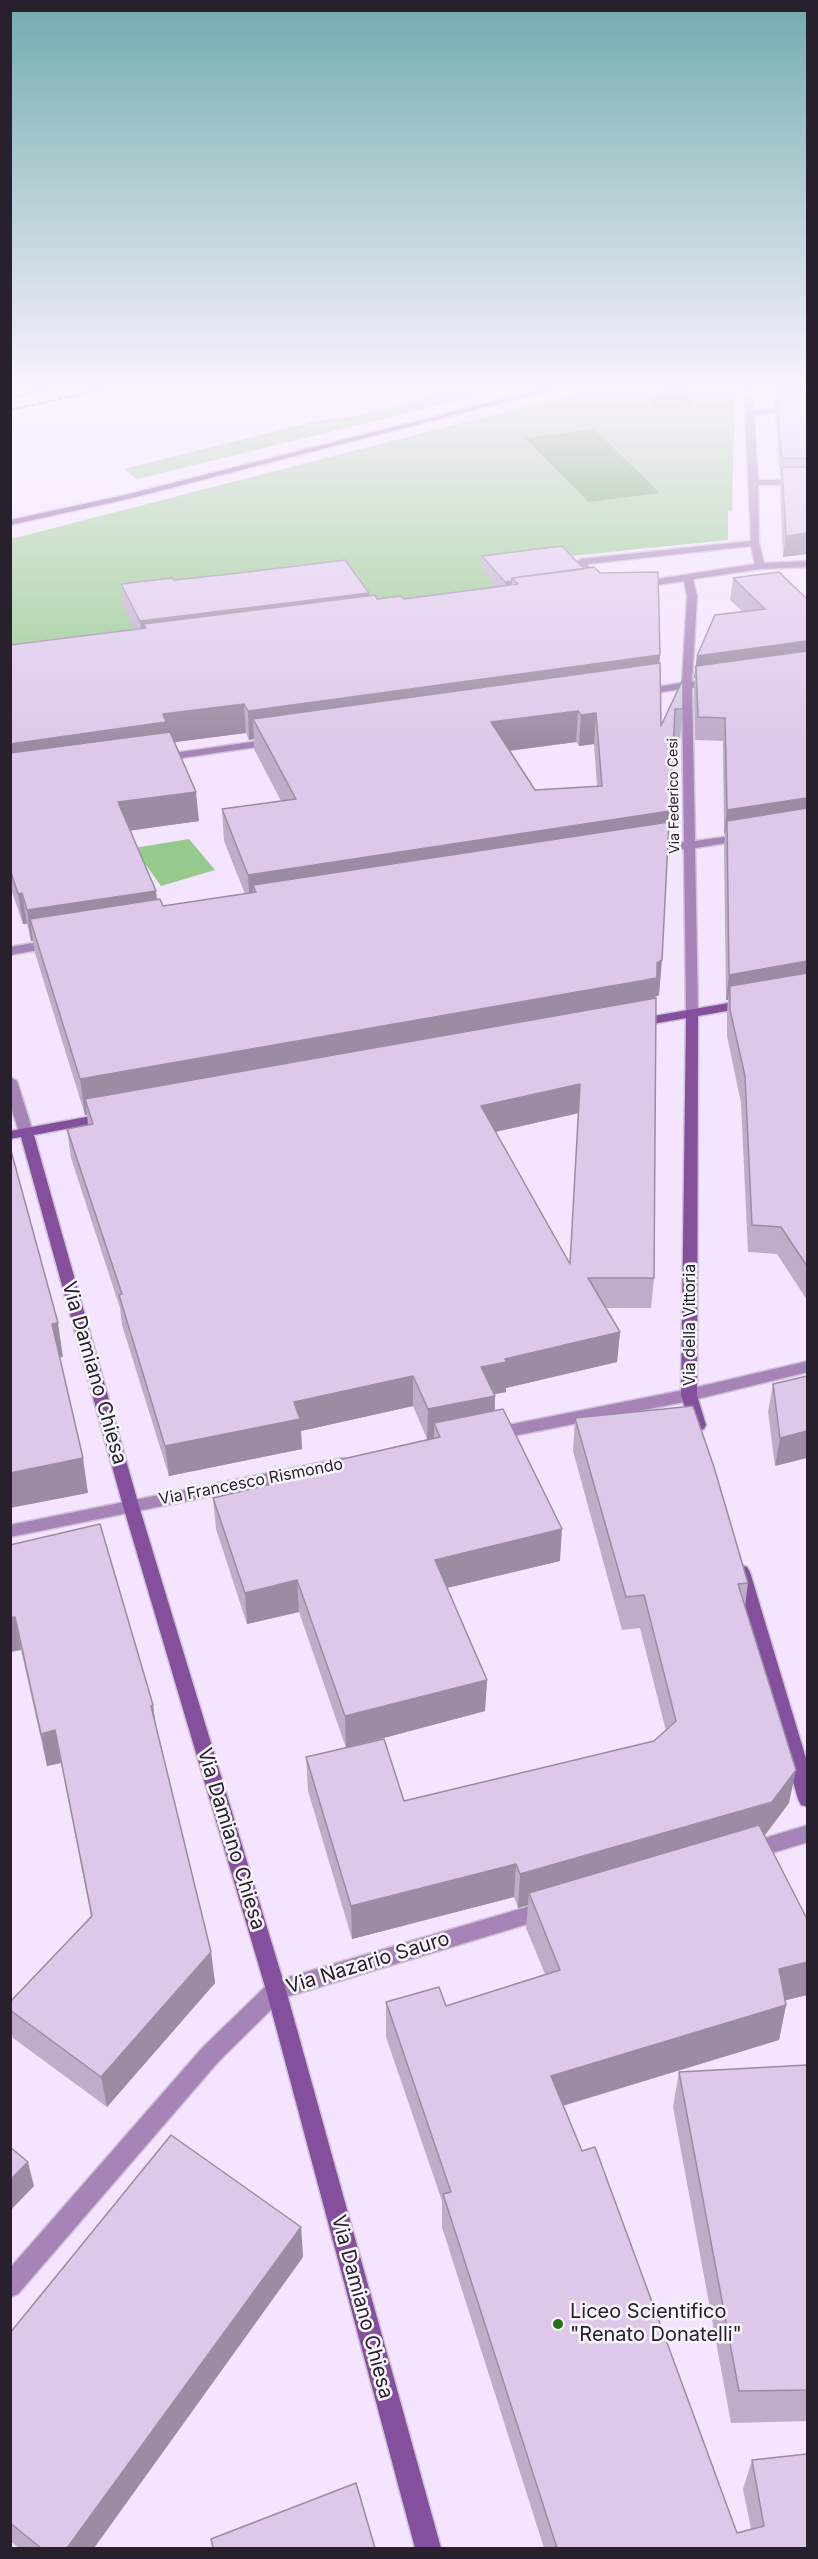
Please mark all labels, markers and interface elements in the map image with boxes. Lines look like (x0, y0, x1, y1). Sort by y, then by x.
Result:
street label: Via Federico Cesi (665, 738, 683, 854)
street label: Via della Vittoria (680, 1264, 700, 1386)
street label: Via Damiano Chiesa (56, 1279, 132, 1467)
street label: Via Francesco Rismondo (157, 1455, 345, 1509)
street label: Via Damiano Chiesa (192, 1745, 270, 1933)
street label: Via Nazario Sauro (283, 1927, 453, 1999)
street label: Via Damiano Chiesa (326, 2213, 398, 2401)
place label: Liceo Scientifico "Renato Donatelli" (570, 2300, 742, 2347)
marker: Liceo Scientifico "Renato Donatelli" (551, 2317, 565, 2331)

